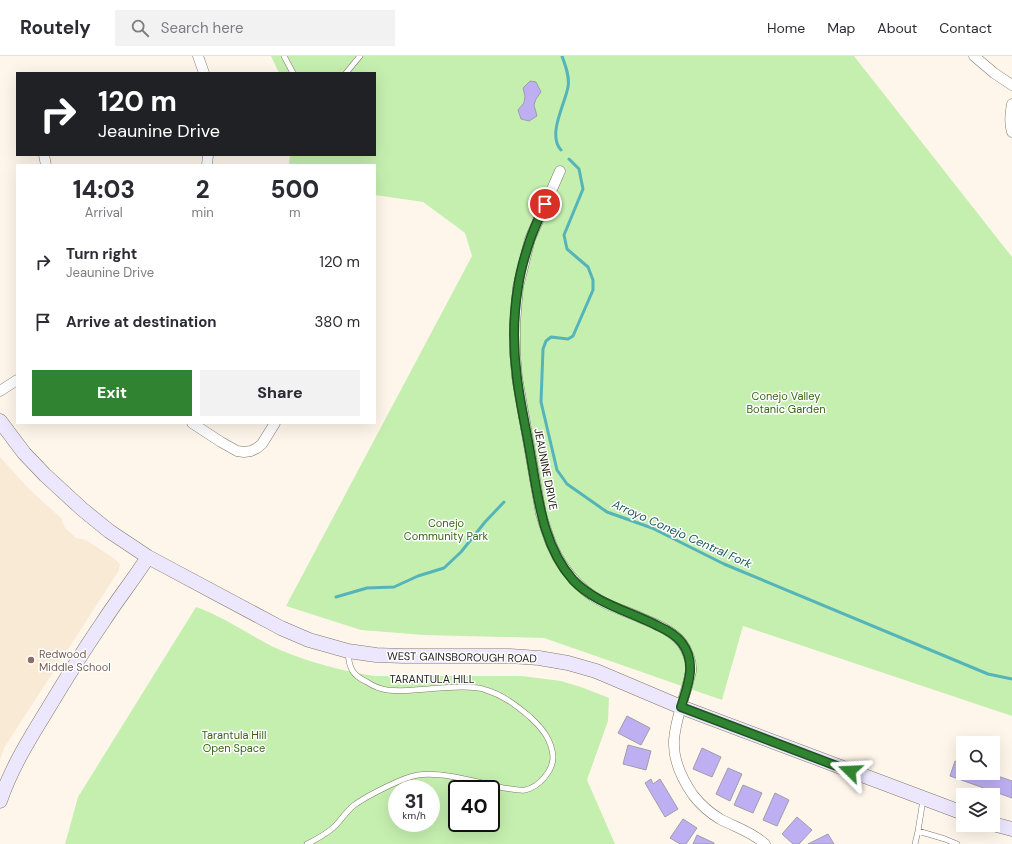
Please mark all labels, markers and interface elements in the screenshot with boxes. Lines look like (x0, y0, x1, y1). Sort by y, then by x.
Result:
search box (115, 10, 395, 46)
text: Routely (20, 15, 91, 40)
icon: search (129, 17, 151, 39)
text: Search here (161, 18, 243, 38)
text: Home (767, 19, 805, 37)
text: Map (827, 19, 855, 37)
text: About (877, 19, 917, 37)
text: Contact (939, 19, 992, 37)
text: 120 m (98, 83, 177, 120)
icon: right (32, 88, 84, 140)
text: Jeaunine Drive (98, 119, 220, 143)
text: 14:03 (73, 174, 135, 205)
text: 2 (196, 174, 210, 205)
text: 500 (270, 174, 319, 205)
pin (528, 187, 562, 221)
icon: arrive (534, 193, 556, 215)
text: Arrival (85, 204, 123, 221)
text: min (192, 204, 214, 221)
text: m (289, 204, 301, 221)
text: Turn right (66, 244, 137, 264)
icon: right (32, 251, 54, 273)
text: 120 m (319, 252, 360, 272)
text: Jeaunine Drive (66, 264, 154, 281)
icon: arrive (32, 311, 54, 333)
text: Arrive at destination (66, 312, 217, 332)
text: 380 m (314, 312, 360, 332)
button: Exit (32, 370, 192, 416)
button: Share (200, 370, 360, 416)
park label: Conejo Valley Botanic Garden (746, 389, 826, 416)
street label: JEAUNINE DRIVE (531, 427, 561, 511)
water label: Arroyo Conejo Central Fork (609, 496, 755, 572)
park label: Conejo Community Park (404, 516, 489, 543)
place label: Redwood Middle School (39, 647, 111, 674)
street label: WEST GAINSBOROUGH ROAD (387, 649, 537, 665)
marker: Redwood Middle School (26, 655, 36, 665)
street label: TARANTULA HILL (389, 672, 475, 686)
park label: Tarantula Hill Open Space (202, 728, 266, 755)
map controls (956, 736, 1000, 832)
button: search (956, 736, 1000, 780)
position arrow (829, 750, 871, 792)
speed limit sign: 40 (448, 780, 500, 832)
text: 31 (404, 788, 424, 814)
button: layers (956, 788, 1000, 832)
text: km/h (402, 809, 426, 822)

